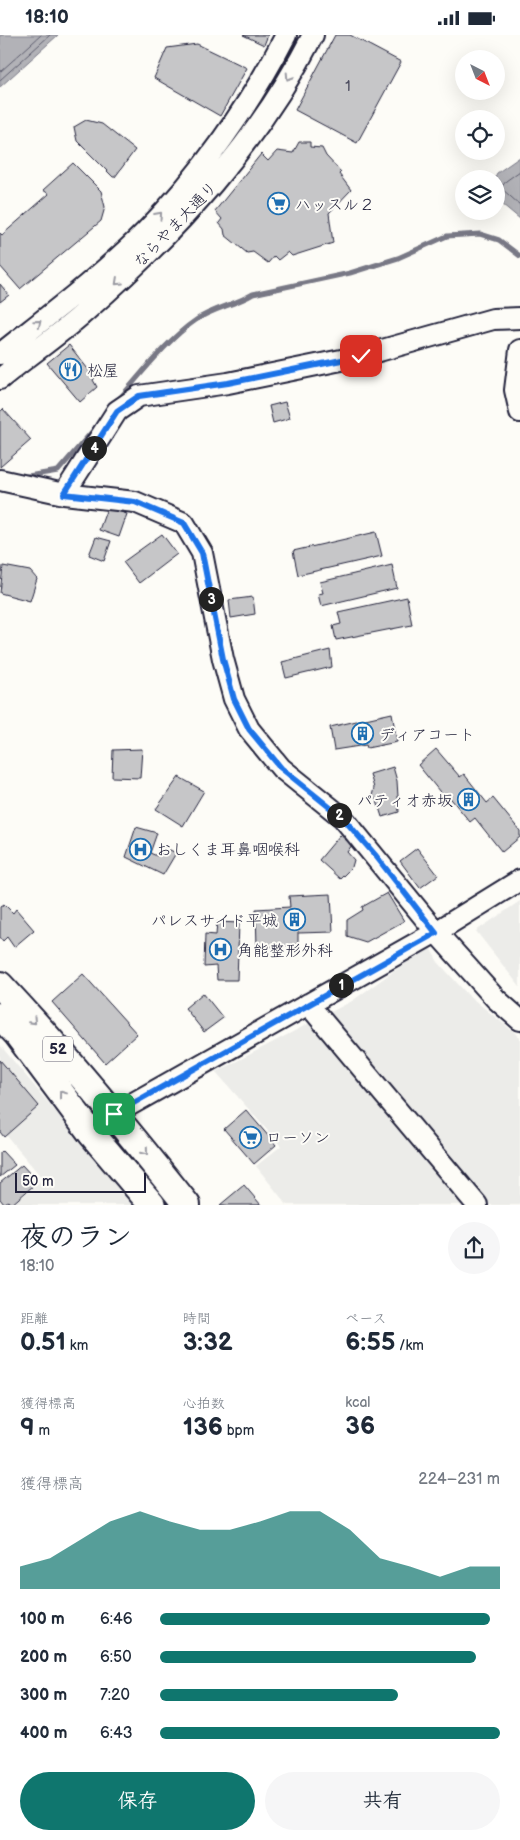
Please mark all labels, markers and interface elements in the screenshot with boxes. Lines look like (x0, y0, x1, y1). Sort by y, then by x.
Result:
text: 18:10 (25, 6, 69, 29)
north arrow (455, 50, 505, 100)
map controls (455, 50, 505, 220)
one-way arrow (286, 72, 296, 81)
house number: 1 (345, 78, 351, 95)
button: locate (455, 110, 505, 160)
button: layers (455, 170, 505, 220)
street label: ならやま大通り (130, 178, 222, 272)
supermarket icon: ハッスル２ (267, 192, 291, 216)
place label: ハッスル２ (295, 196, 375, 215)
one-way arrow (153, 212, 162, 221)
one-way arrow (115, 276, 124, 285)
one-way arrow (32, 321, 41, 329)
pin (340, 335, 382, 377)
icon: check (347, 342, 375, 370)
restaurant icon: 松屋 (59, 358, 83, 382)
place label: 松屋 (87, 362, 119, 381)
pin: 4 (82, 435, 106, 461)
text: 4 (90, 440, 99, 457)
pin: 3 (198, 587, 224, 611)
text: 3 (207, 591, 216, 608)
building icon: ディアコート (351, 722, 375, 746)
place label: ディアコート (379, 726, 475, 745)
building icon: パティオ赤坂 (457, 788, 481, 812)
place label: パティオ赤坂 (357, 792, 453, 811)
pin: 2 (326, 803, 352, 827)
text: 2 (335, 807, 344, 824)
hospital icon: おしくま耳鼻咽喉科 (128, 837, 152, 861)
place label: おしくま耳鼻咽喉科 (156, 841, 300, 860)
building icon: パレスサイド平城 (282, 908, 306, 932)
place label: パレスサイド平城 (151, 912, 278, 931)
hospital icon: 角能整形外科 (209, 938, 233, 962)
place label: 角能整形外科 (237, 942, 333, 961)
pin: 1 (328, 973, 354, 997)
text: 1 (339, 977, 344, 994)
one-way arrow (27, 1015, 36, 1024)
road number: 52 (43, 1037, 73, 1061)
one-way arrow (59, 1090, 68, 1100)
pin (93, 1093, 135, 1135)
icon: arrive (100, 1100, 128, 1128)
supermarket icon: ローソン (238, 1125, 262, 1149)
place label: ローソン (266, 1129, 330, 1148)
one-way arrow (139, 1146, 147, 1155)
scale bar (15, 1170, 146, 1193)
text: 50 m (22, 1173, 54, 1190)
text: 夜のラン (20, 1221, 132, 1254)
button: share (448, 1222, 500, 1274)
text: 18:10 (20, 1257, 54, 1276)
text: 距離 (20, 1310, 48, 1327)
text: 時間 (183, 1310, 211, 1327)
text: ペース (345, 1310, 387, 1327)
text: 0.51 (20, 1327, 66, 1358)
text: 3:32 (183, 1327, 233, 1358)
text: 6:55 (345, 1327, 395, 1358)
text: km (66, 1337, 88, 1354)
text: /km (395, 1337, 424, 1354)
text: kcal (345, 1394, 370, 1411)
text: 獲得標高 (20, 1395, 76, 1412)
text: 心拍数 (183, 1395, 225, 1412)
text: 36 (345, 1411, 375, 1442)
text: 9 (20, 1412, 35, 1443)
text: 136 (183, 1412, 223, 1443)
text: m (35, 1422, 50, 1439)
text: bpm (223, 1422, 254, 1439)
text: 224–231 m (418, 1470, 500, 1489)
text: 獲得標高 (20, 1475, 84, 1494)
text: 100 m (20, 1610, 65, 1629)
text: 6:46 (100, 1610, 133, 1629)
text: 200 m (20, 1648, 67, 1667)
text: 6:50 (100, 1648, 132, 1667)
text: 300 m (20, 1686, 67, 1705)
text: 7:20 (100, 1686, 130, 1705)
text: 400 m (20, 1724, 67, 1743)
text: 6:43 (100, 1724, 133, 1743)
button: 保存 (20, 1772, 255, 1830)
button: 共有 (265, 1772, 500, 1830)

